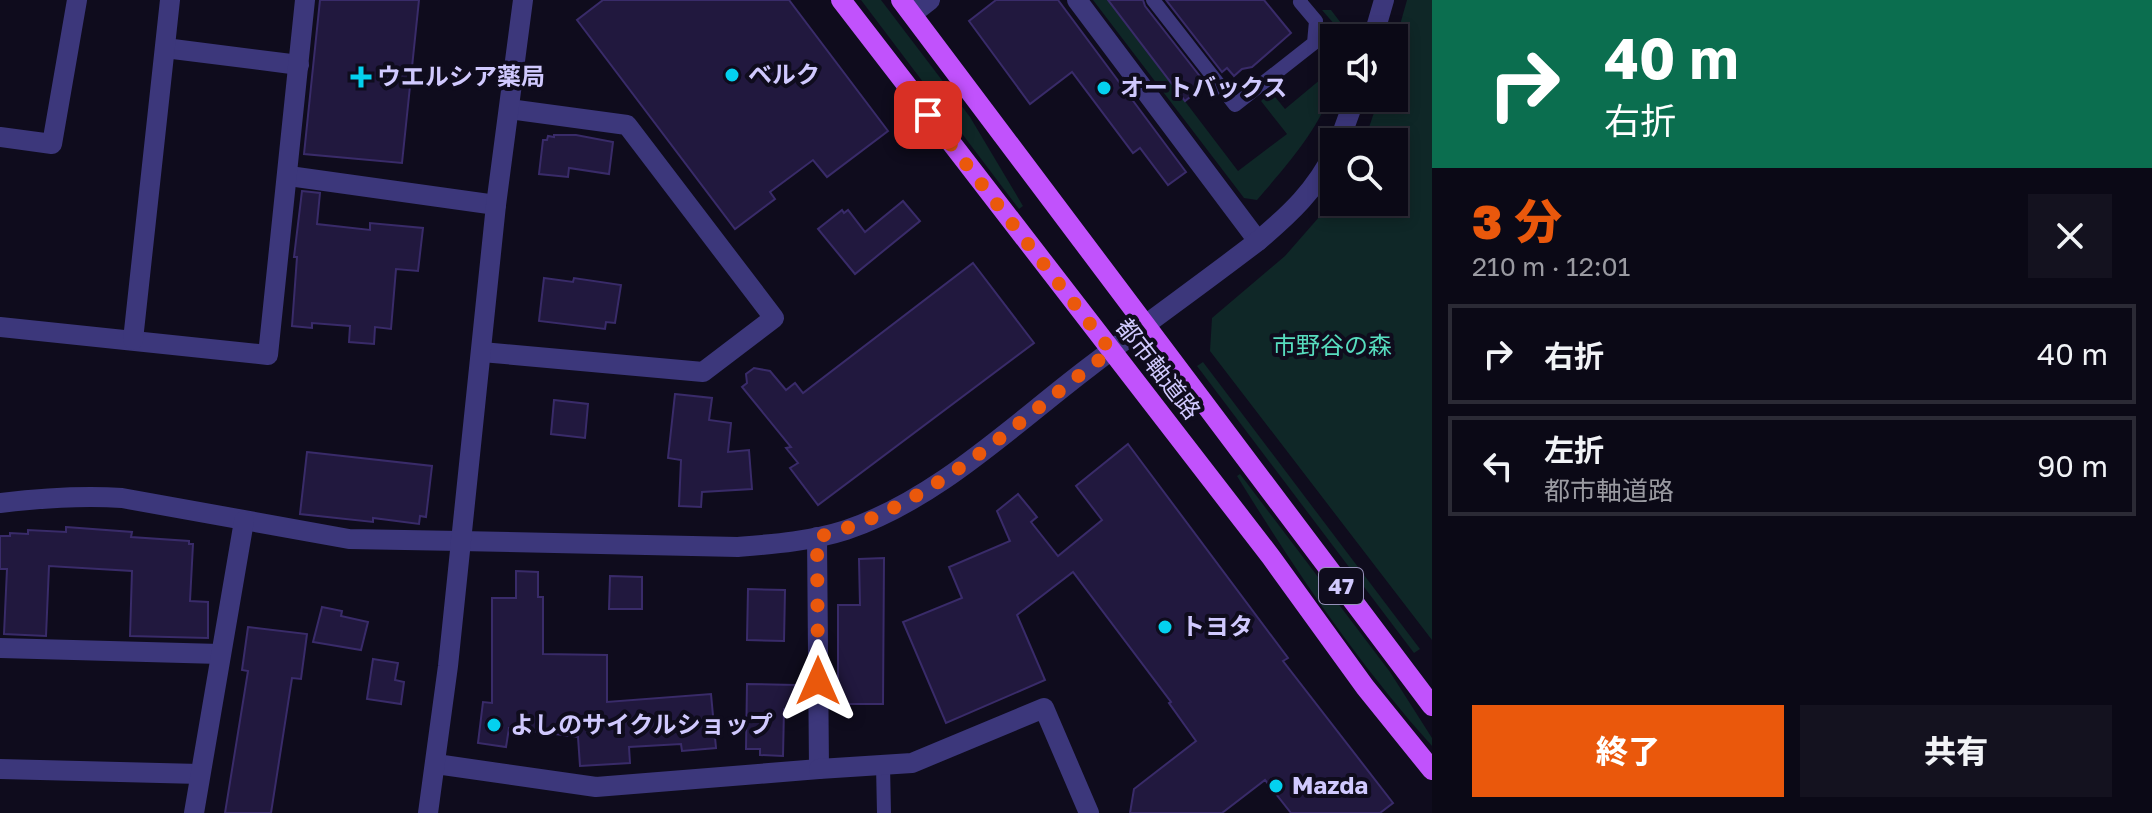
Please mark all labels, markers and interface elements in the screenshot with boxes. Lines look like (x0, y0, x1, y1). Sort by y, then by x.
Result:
map controls (1320, 24, 1408, 216)
button: sound (1320, 24, 1408, 112)
text: 40 m (1604, 24, 1738, 91)
icon: right (1472, 32, 1576, 136)
place label: ベルク (748, 59, 820, 88)
place label: ウエルシア薬局 (377, 61, 545, 90)
marker: ベルク (723, 66, 741, 84)
marker: ウエルシア薬局 (352, 68, 370, 86)
place label: オートバックス (1120, 72, 1287, 101)
marker: オートバックス (1095, 79, 1113, 97)
pin (894, 81, 962, 149)
icon: arrive (906, 93, 950, 137)
text: 右折 (1604, 99, 1676, 142)
button: search (1320, 128, 1408, 216)
text: 3 分 (1472, 192, 1562, 250)
button: close (2028, 194, 2112, 278)
text: 210 m · 12:01 (1472, 251, 1630, 282)
street label: 都市軸道路 (1111, 312, 1208, 424)
park label: 市野谷の森 (1272, 330, 1392, 359)
icon: right (1476, 332, 1520, 376)
text: 40 m (2037, 336, 2108, 372)
text: 右折 (1544, 338, 1604, 374)
text: 左折 (1544, 432, 1604, 468)
icon: left (1476, 444, 1520, 488)
text: 90 m (2037, 448, 2108, 484)
text: 都市軸道路 (1544, 475, 1674, 506)
road number: 47 (1319, 568, 1363, 604)
place label: トヨタ (1181, 611, 1253, 640)
marker: トヨタ (1156, 618, 1174, 636)
position arrow (776, 639, 860, 723)
button: 終了 (1472, 705, 1784, 797)
button: 共有 (1800, 705, 2112, 797)
place label: よしのサイクルショップ (510, 709, 773, 738)
marker: よしのサイクルショップ (485, 716, 503, 734)
place label: Mazda (1292, 770, 1368, 799)
marker: Mazda (1267, 777, 1285, 795)

